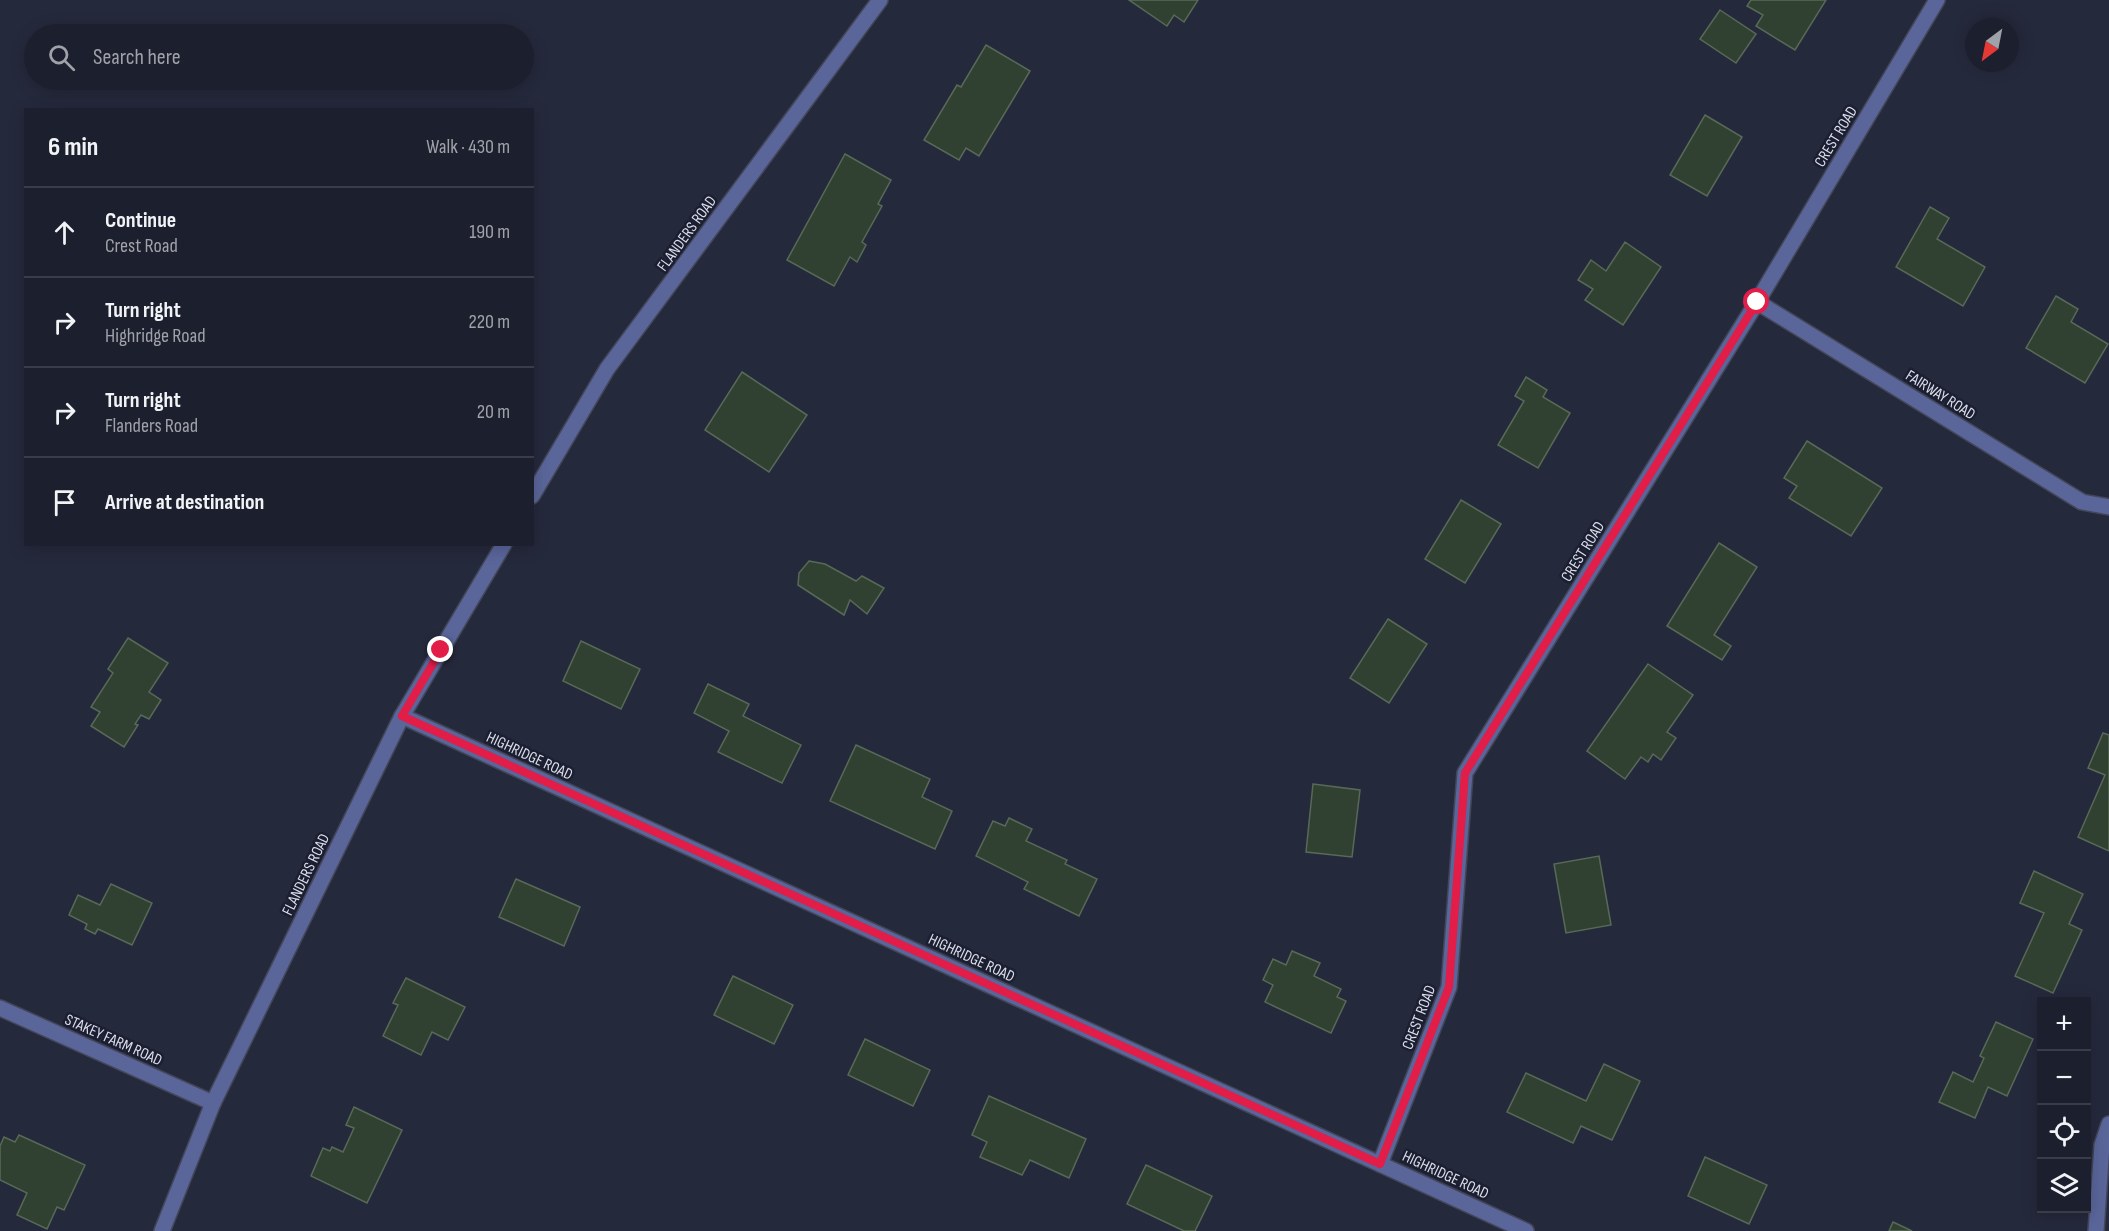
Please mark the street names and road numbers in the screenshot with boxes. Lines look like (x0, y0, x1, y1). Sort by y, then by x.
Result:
street label: CREST ROAD (1811, 103, 1862, 171)
street label: FLANDERS ROAD (654, 192, 721, 275)
street label: FAIRWAY ROAD (1902, 366, 1979, 424)
street label: CREST ROAD (1557, 518, 1609, 585)
street label: HIGHRIDGE ROAD (483, 728, 576, 785)
street label: FLANDERS ROAD (278, 831, 334, 919)
street label: HIGHRIDGE ROAD (925, 930, 1018, 987)
street label: CREST ROAD (1398, 983, 1440, 1052)
street label: STAKEY FARM ROAD (62, 1010, 165, 1070)
street label: HIGHRIDGE ROAD (1399, 1147, 1492, 1204)

